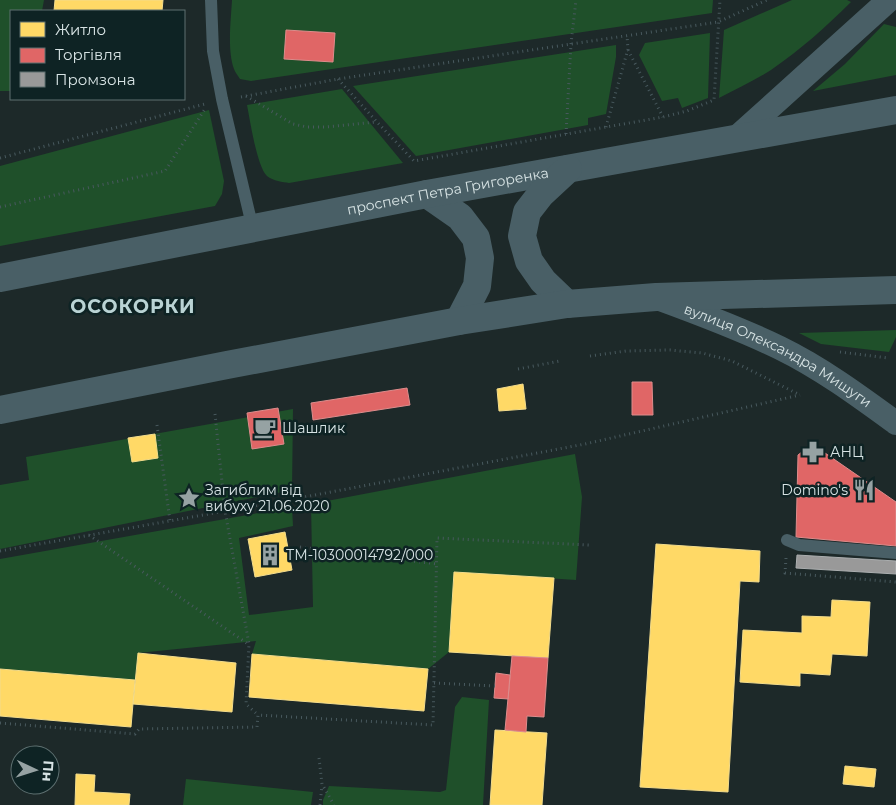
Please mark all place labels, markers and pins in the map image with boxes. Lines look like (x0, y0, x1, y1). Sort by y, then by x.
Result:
cafe icon: Шашлик (252, 415, 278, 441)
place label: Шашлик (282, 419, 345, 437)
pharmacy icon: АНЦ (800, 439, 826, 465)
place label: АНЦ (830, 443, 864, 461)
restaurant icon: Domino's (851, 477, 877, 503)
place label: Загиблим від вибуху 21.06.2020 (205, 481, 330, 515)
place label: Domino's (781, 481, 848, 499)
place icon: Загиблим від вибуху 21.06.2020 (176, 485, 202, 511)
building icon: ТМ-10300014792/000 (257, 542, 283, 568)
place label: ТМ-10300014792/000 (286, 546, 433, 564)

